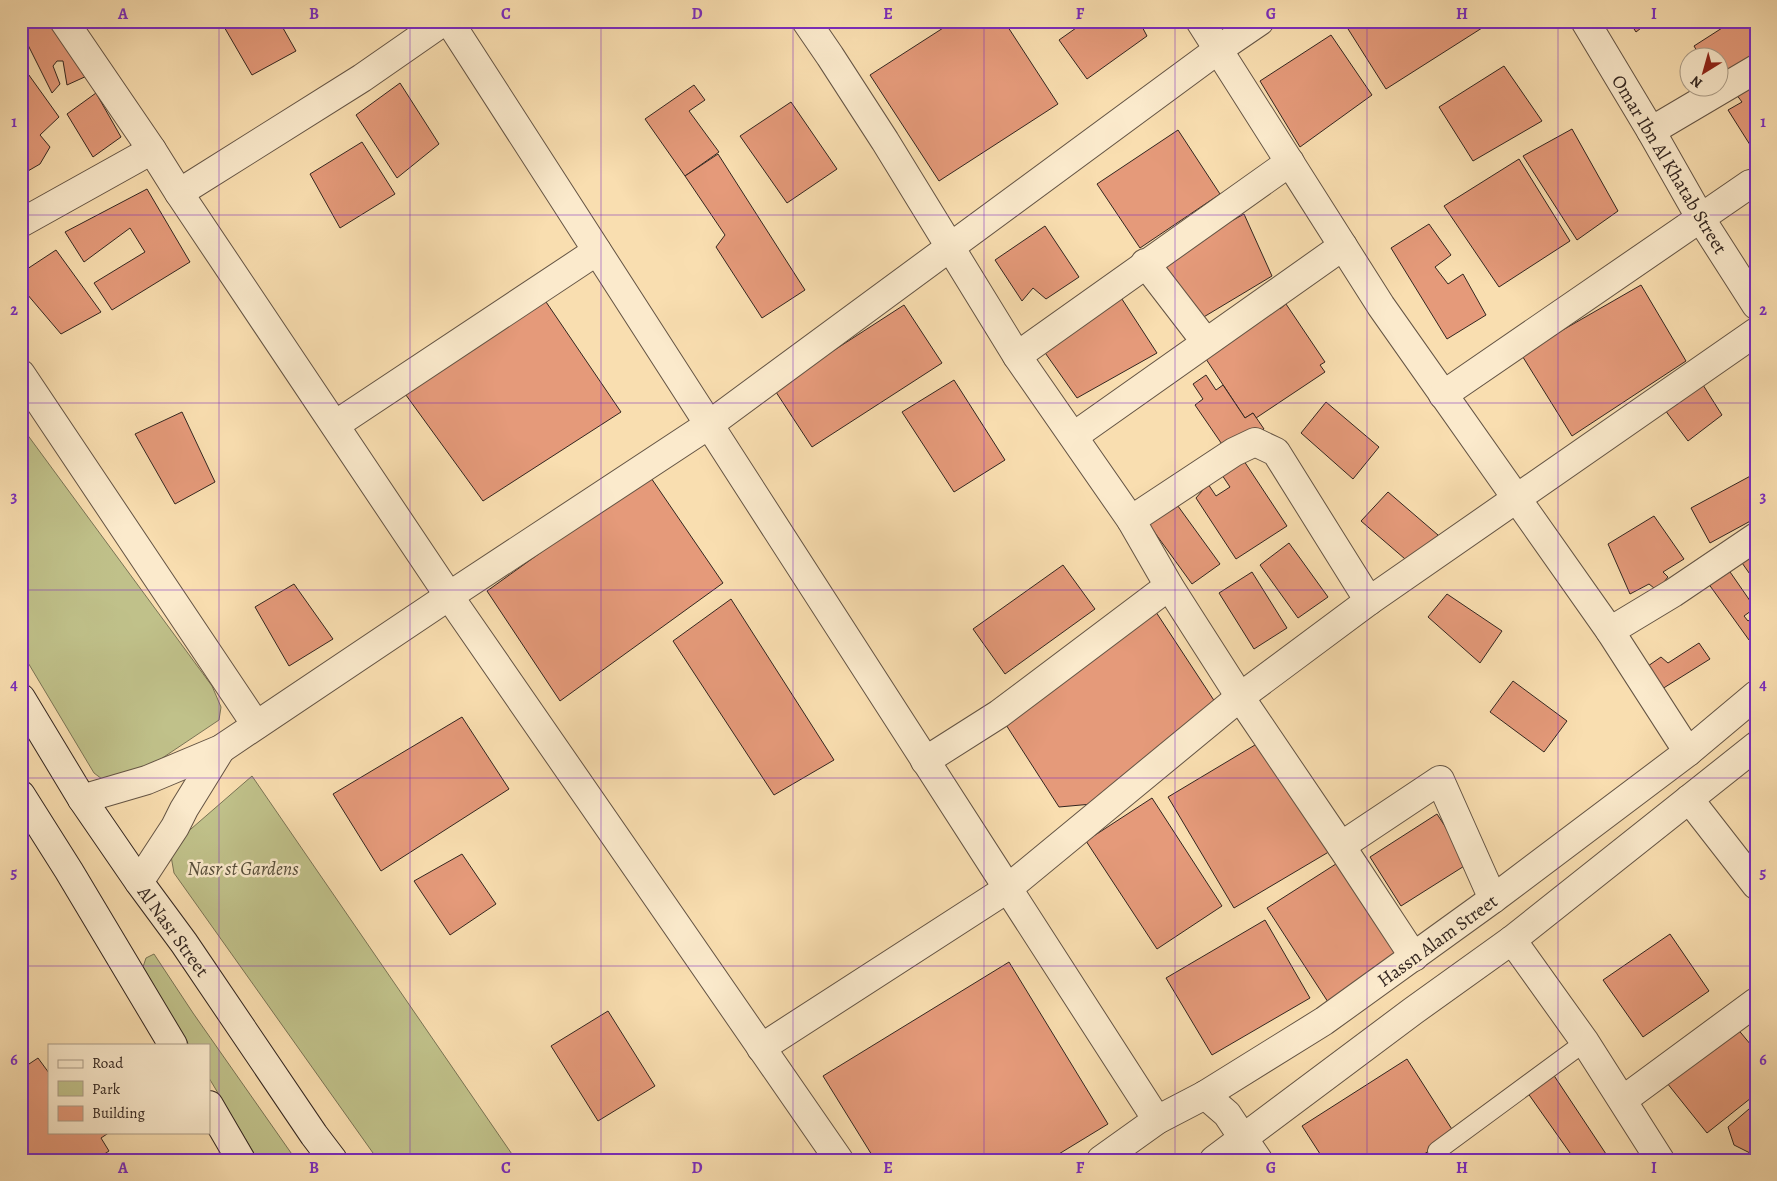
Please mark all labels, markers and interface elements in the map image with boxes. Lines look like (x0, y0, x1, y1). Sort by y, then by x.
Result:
text: A (117, 3, 129, 25)
text: B (309, 3, 319, 25)
text: C (501, 3, 511, 25)
text: D (691, 3, 703, 25)
text: E (883, 3, 893, 25)
text: F (1076, 3, 1085, 25)
text: G (1266, 3, 1276, 25)
text: H (1456, 3, 1468, 25)
text: I (1651, 3, 1657, 25)
north arrow (1680, 48, 1730, 98)
street label: Omar Ibn Al Khatab Street (1605, 70, 1733, 259)
text: N (1687, 71, 1706, 93)
text: 1 (11, 111, 17, 133)
text: 1 (1760, 111, 1766, 133)
text: 2 (10, 299, 18, 321)
text: 2 (1759, 299, 1767, 321)
text: 3 (11, 486, 18, 508)
text: 3 (1760, 486, 1767, 508)
text: 4 (10, 674, 18, 696)
text: 4 (1759, 674, 1767, 696)
park label: Nasr st Gardens (187, 856, 299, 882)
text: 5 (11, 862, 18, 884)
text: 5 (1760, 862, 1767, 884)
street label: Al Nasr Street (131, 880, 215, 982)
street label: Hassn Alam Street (1372, 888, 1503, 993)
legend (48, 1044, 210, 1134)
text: 6 (10, 1049, 18, 1071)
text: 6 (1759, 1049, 1767, 1071)
text: Road (92, 1053, 124, 1073)
text: Park (92, 1079, 121, 1099)
text: Building (92, 1103, 145, 1123)
text: A (117, 1157, 129, 1179)
text: B (309, 1157, 319, 1179)
text: C (501, 1157, 511, 1179)
text: D (691, 1157, 703, 1179)
text: E (883, 1157, 893, 1179)
text: F (1076, 1157, 1085, 1179)
text: G (1266, 1157, 1276, 1179)
text: H (1456, 1157, 1468, 1179)
text: I (1651, 1157, 1657, 1179)

